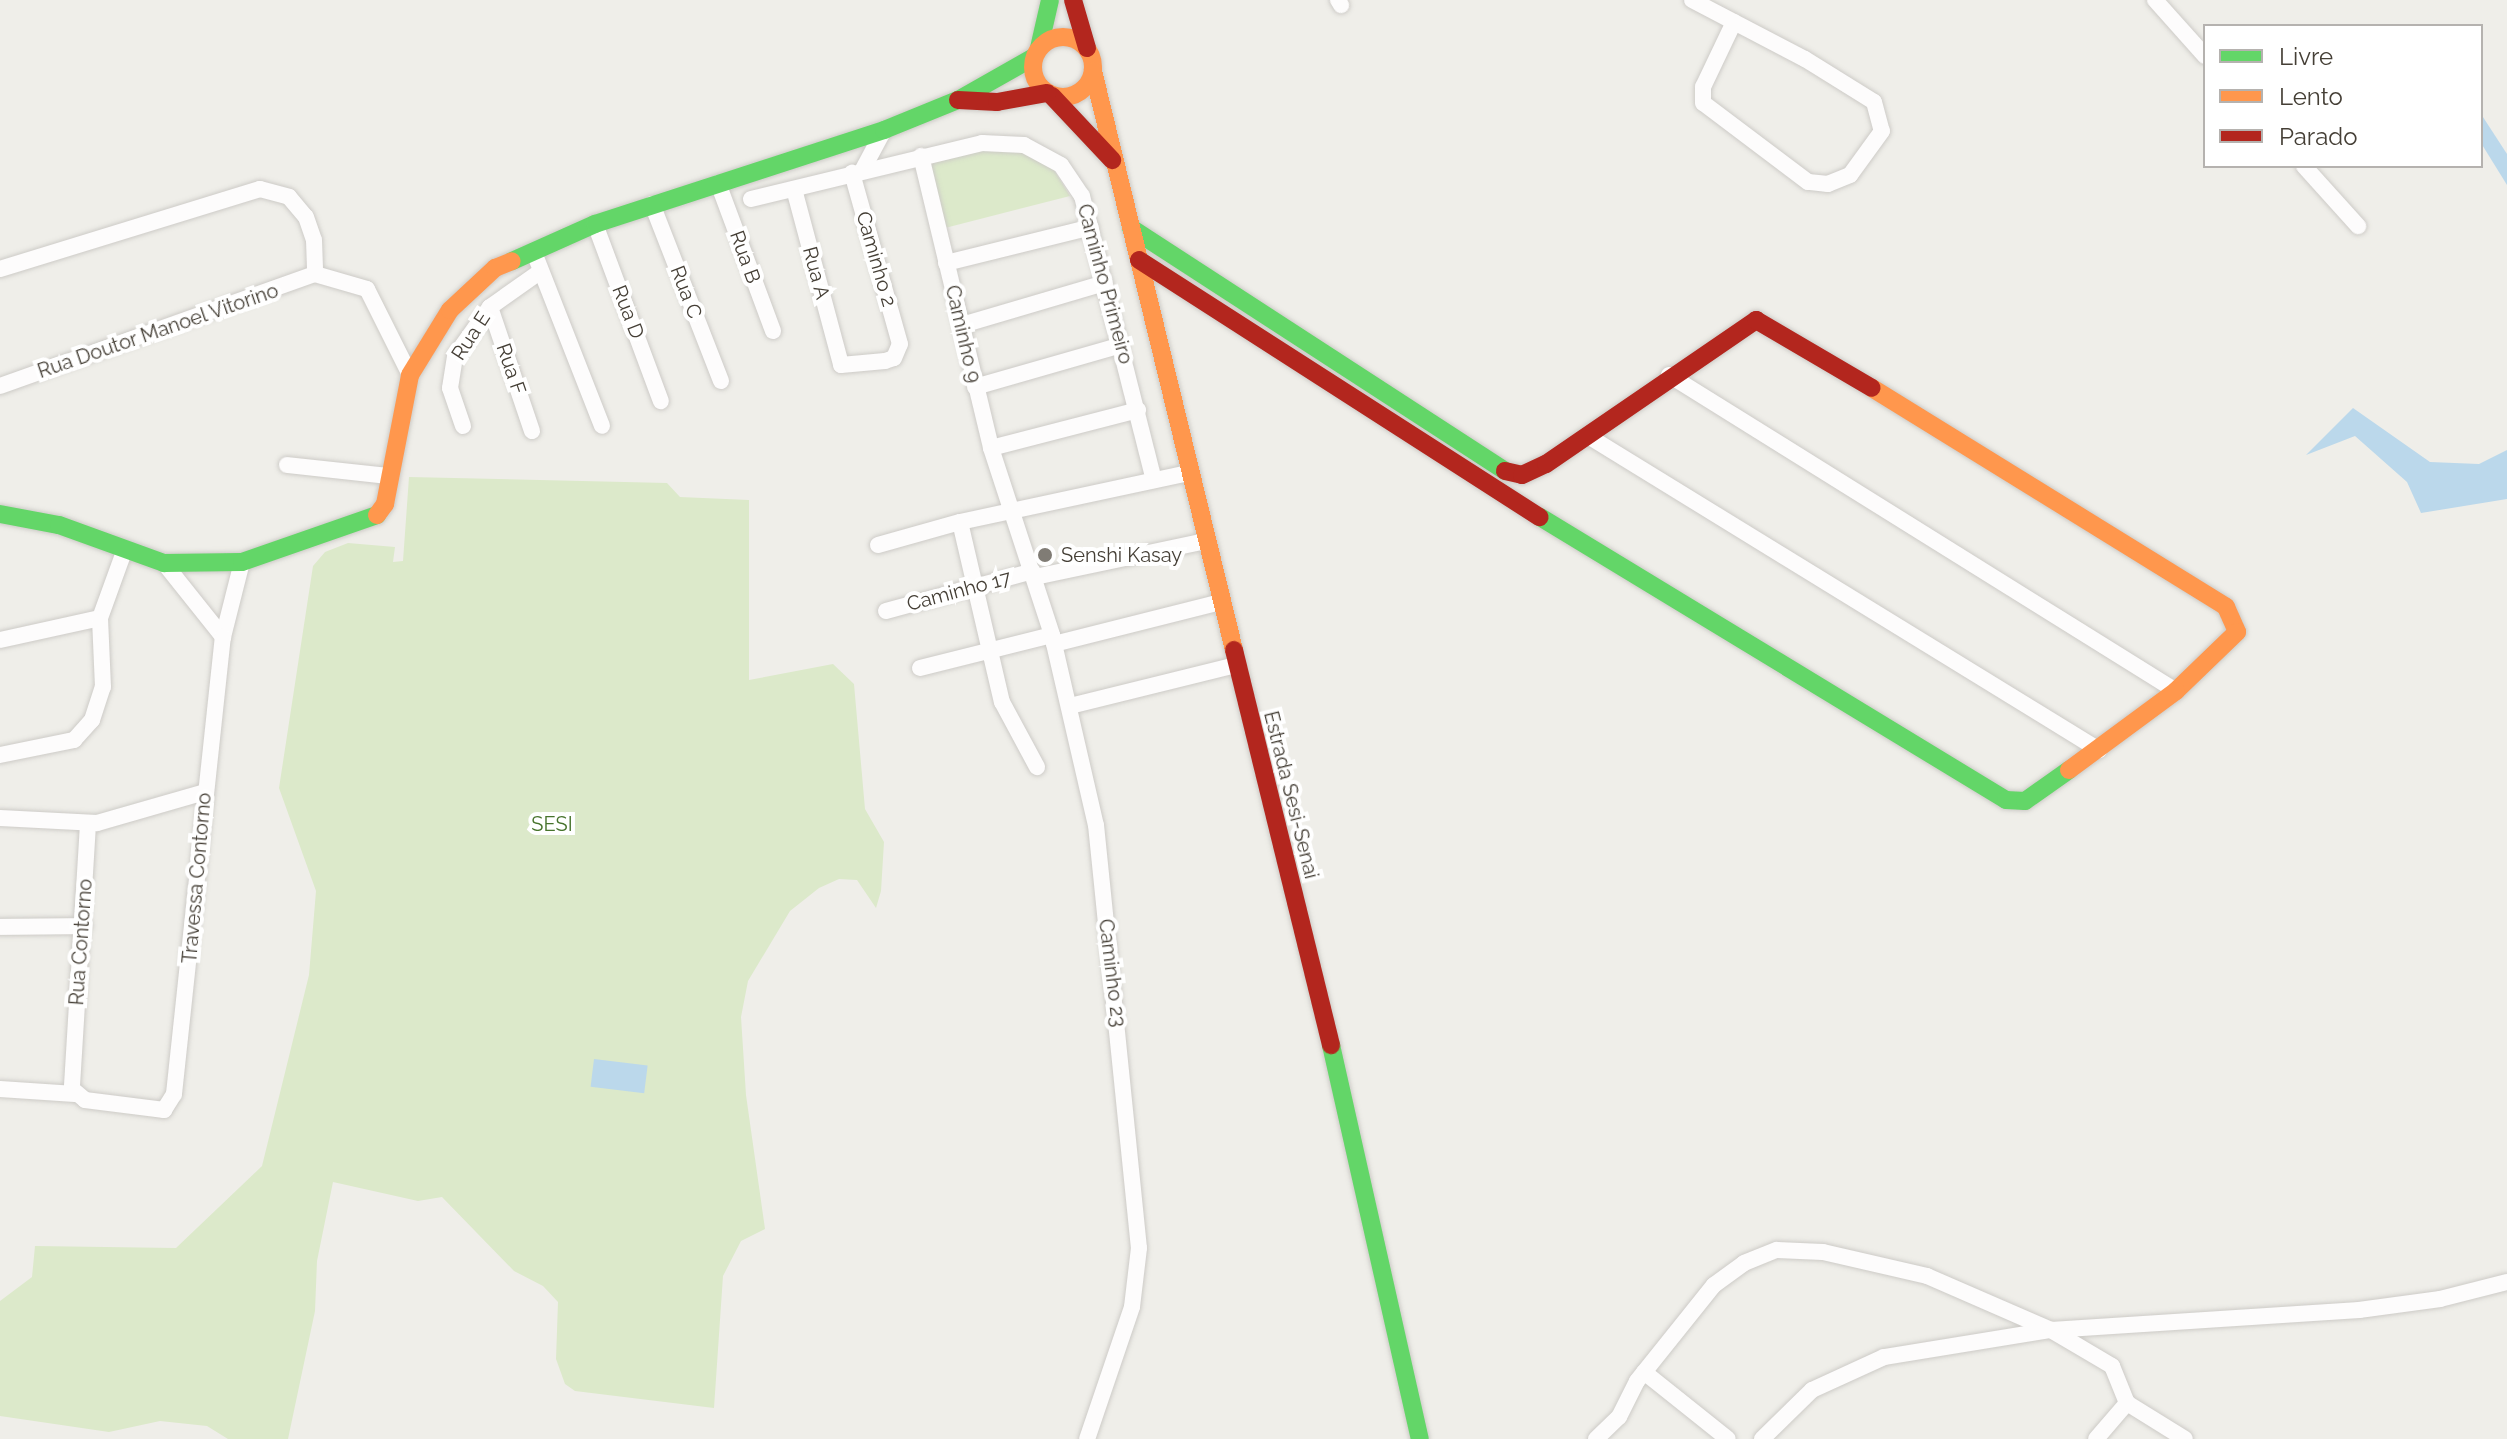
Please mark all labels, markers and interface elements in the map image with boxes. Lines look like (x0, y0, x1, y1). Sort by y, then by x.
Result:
legend (2203, 24, 2483, 168)
text: Livre (2279, 42, 2333, 71)
text: Lento (2279, 82, 2343, 111)
text: Parado (2279, 122, 2358, 151)
street label: Caminho Primeiro (1072, 201, 1138, 367)
street label: Caminho 2 (851, 209, 901, 309)
street label: Rua B (724, 227, 766, 287)
street label: Rua A (797, 244, 835, 302)
street label: Rua C (665, 262, 707, 322)
street label: Rua Doutor Manoel Vitorino (34, 278, 282, 384)
street label: Rua D (607, 282, 649, 342)
street label: Caminho 9 (940, 283, 986, 385)
street label: Rua E (447, 307, 495, 365)
street label: Rua F (491, 340, 531, 398)
place label: Senshi Kasay (1061, 543, 1182, 567)
marker: Senshi Kasay (1036, 546, 1054, 564)
street label: Caminho 17 (904, 566, 1014, 616)
street label: Estrada Sesi-Senai (1259, 709, 1323, 881)
street label: Travessa Contorno (178, 792, 216, 964)
park label: SESI (531, 812, 573, 836)
street label: Rua Contorno (65, 878, 97, 1006)
street label: Caminho 23 (1093, 918, 1131, 1028)

